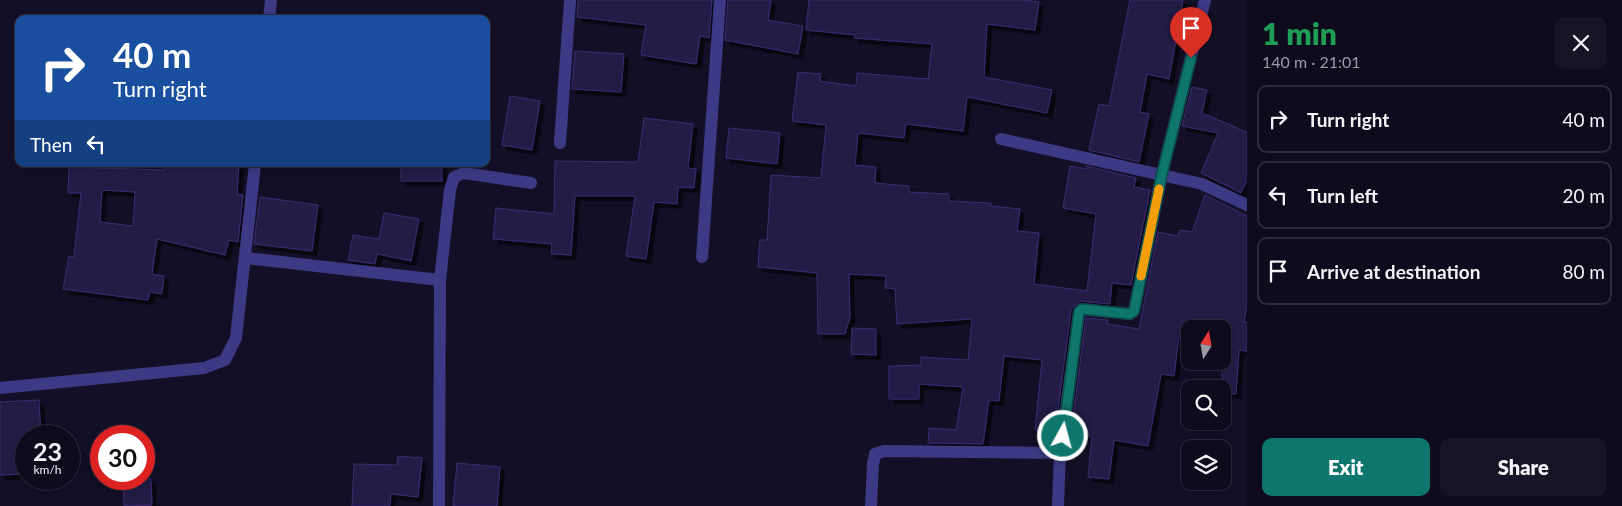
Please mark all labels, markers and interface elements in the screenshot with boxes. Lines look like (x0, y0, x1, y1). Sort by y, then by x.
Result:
pin (1170, 7, 1212, 58)
icon: arrive (1177, 14, 1205, 42)
text: 1 min (1262, 15, 1337, 51)
button: close (1555, 17, 1607, 69)
text: 40 m (113, 33, 191, 75)
icon: right (30, 35, 95, 100)
text: 140 m · 21:01 (1262, 52, 1361, 71)
text: Turn right (113, 75, 207, 102)
icon: right (1264, 105, 1292, 133)
text: Turn right (1307, 108, 1389, 131)
text: 40 m (1562, 108, 1605, 131)
icon: left (82, 130, 110, 158)
text: Then (30, 133, 72, 156)
icon: left (1264, 181, 1292, 209)
text: Turn left (1307, 184, 1378, 207)
text: 20 m (1562, 184, 1605, 207)
icon: arrive (1264, 257, 1292, 285)
text: Arrive at destination (1307, 260, 1480, 283)
text: 80 m (1562, 260, 1605, 283)
north arrow (1181, 320, 1231, 370)
map controls (1181, 320, 1231, 490)
button: search (1181, 380, 1231, 430)
position arrow (1036, 409, 1088, 461)
speed limit sign: 30 (90, 425, 155, 490)
text: 23 (33, 436, 62, 466)
button: Exit (1262, 438, 1430, 496)
button: Share (1440, 438, 1607, 496)
button: layers (1181, 440, 1231, 490)
text: km/h (33, 462, 62, 477)

